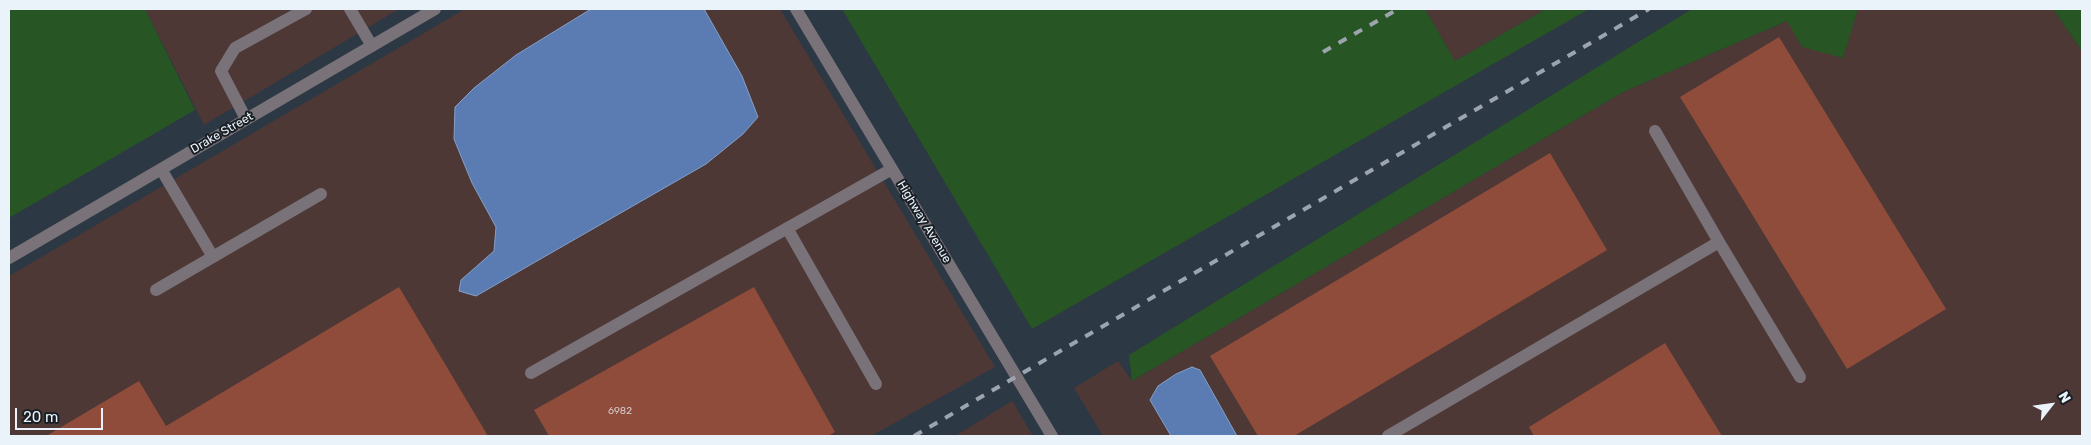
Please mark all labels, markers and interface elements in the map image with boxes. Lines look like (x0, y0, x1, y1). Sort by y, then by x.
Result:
street label: Drake Street (188, 109, 256, 157)
street label: Highway Avenue (894, 178, 954, 266)
north arrow (2026, 380, 2076, 430)
text: N (2055, 389, 2074, 406)
scale bar (18, 398, 105, 430)
house number: 6982 (608, 405, 632, 417)
text: 20 m (23, 408, 58, 426)

